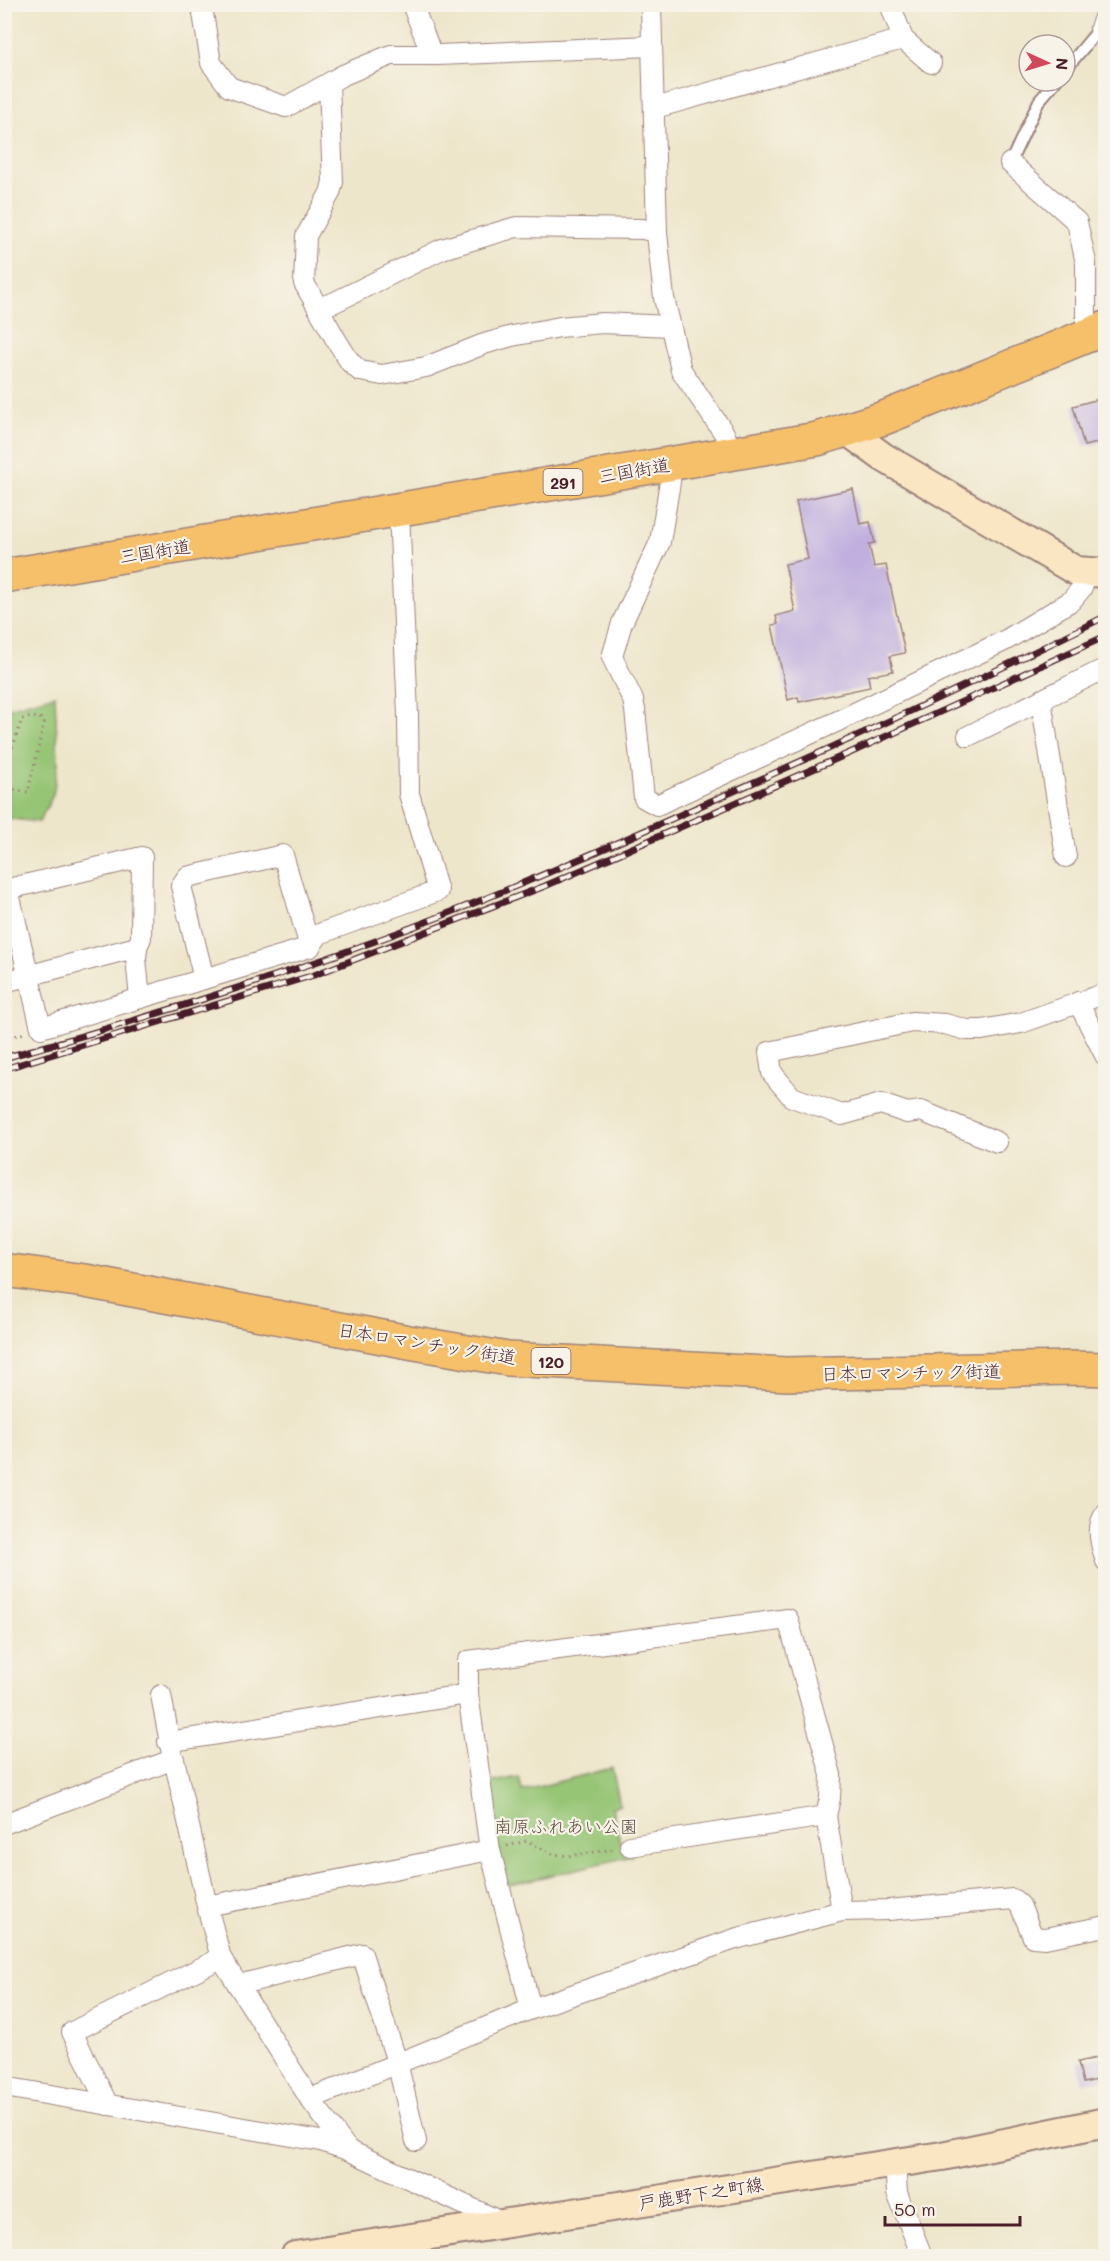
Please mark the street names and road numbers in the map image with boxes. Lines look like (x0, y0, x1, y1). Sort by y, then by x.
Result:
street label: 三国街道 (596, 452, 672, 488)
road number: 291 (544, 469, 582, 495)
street label: 三国街道 (118, 534, 192, 568)
street label: 日本ロマンチック街道 (336, 1317, 518, 1369)
road number: 120 (532, 1348, 570, 1374)
street label: 日本ロマンチック街道 (821, 1358, 1001, 1386)
street label: 戸鹿野下之町線 (637, 2171, 765, 2215)

